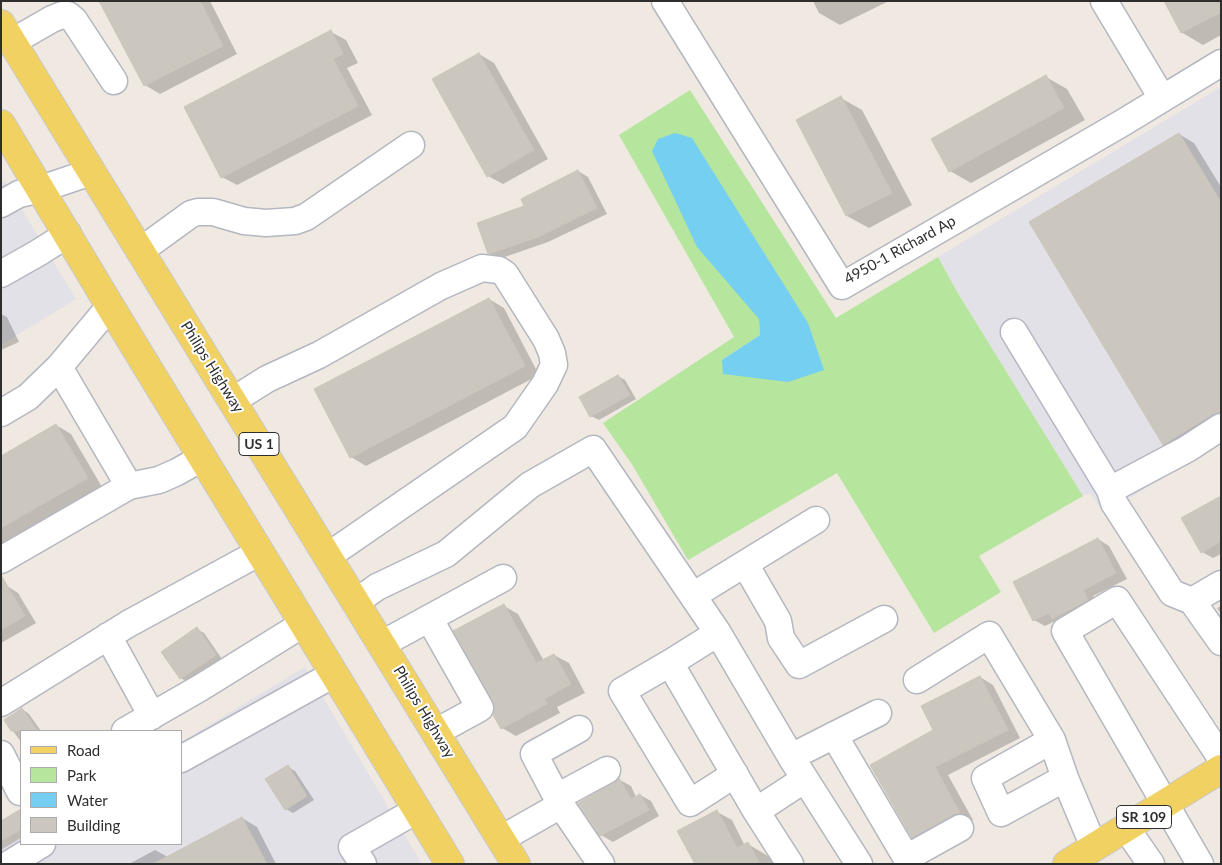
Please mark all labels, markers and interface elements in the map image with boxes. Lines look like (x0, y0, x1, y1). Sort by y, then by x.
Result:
street label: 4950-1 Richard Ap (841, 212, 959, 288)
street label: Philips Highway (177, 318, 247, 416)
road number: US 1 (239, 432, 279, 456)
street label: Philips Highway (389, 663, 459, 761)
legend (20, 730, 182, 845)
text: Road (67, 741, 100, 759)
text: Park (67, 766, 96, 784)
text: Water (67, 791, 108, 809)
road number: SR 109 (1116, 806, 1172, 829)
text: Building (67, 816, 120, 834)

